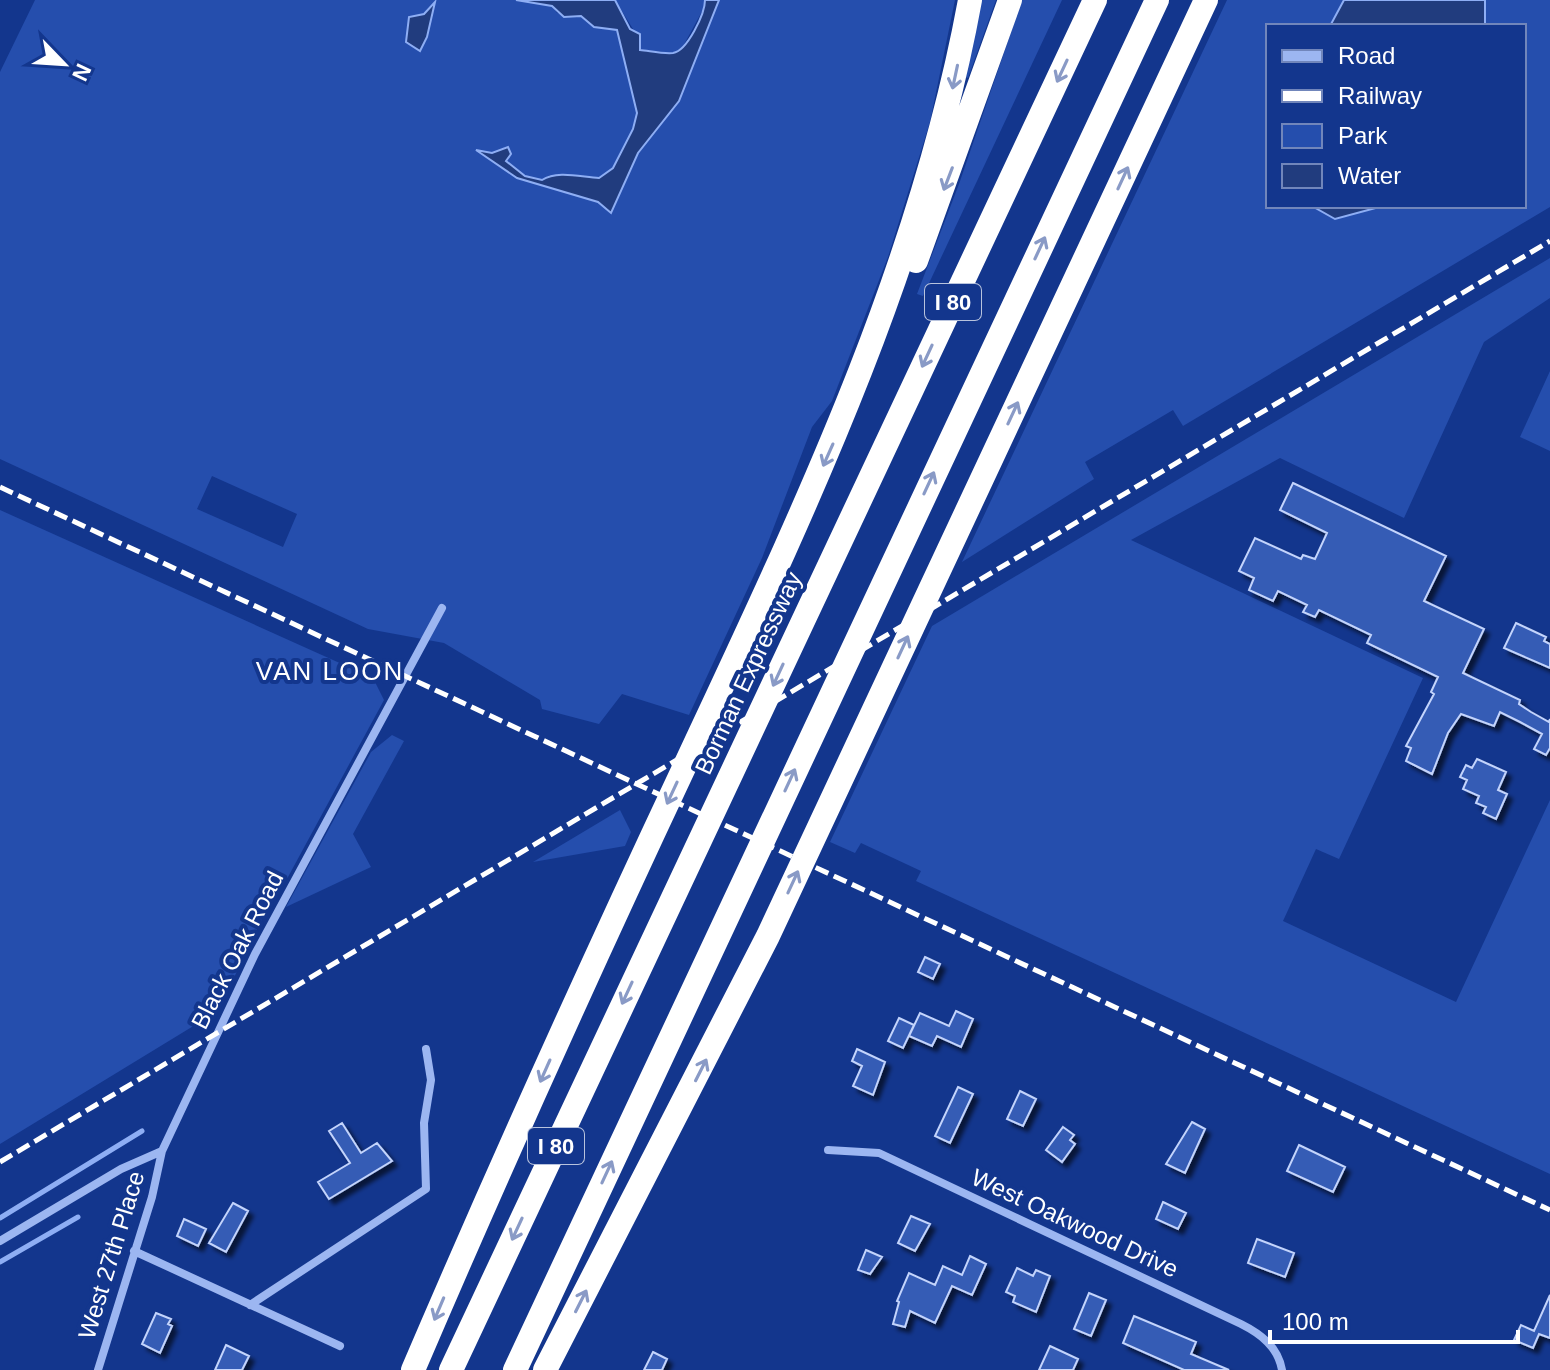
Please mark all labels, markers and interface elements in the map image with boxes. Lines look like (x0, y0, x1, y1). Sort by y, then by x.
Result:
north arrow (24, 24, 104, 104)
legend (1266, 24, 1526, 208)
text: Road (1338, 42, 1395, 69)
one-way arrow (1054, 58, 1069, 82)
text: N (67, 60, 96, 85)
one-way arrow (947, 63, 962, 89)
text: Railway (1338, 82, 1422, 109)
text: Park (1338, 122, 1388, 149)
text: Water (1338, 162, 1401, 189)
one-way arrow (1116, 166, 1131, 190)
one-way arrow (940, 167, 954, 191)
one-way arrow (1033, 236, 1048, 260)
road number: I 80 (925, 284, 981, 320)
one-way arrow (919, 344, 934, 368)
one-way arrow (1006, 402, 1021, 426)
one-way arrow (819, 442, 834, 467)
one-way arrow (922, 471, 937, 495)
street label: Borman Expressway (689, 568, 807, 778)
one-way arrow (897, 635, 912, 660)
district label: VAN LOON (256, 656, 404, 686)
one-way arrow (770, 662, 785, 686)
one-way arrow (783, 768, 798, 792)
one-way arrow (664, 781, 679, 805)
street label: Black Oak Road (186, 867, 288, 1033)
one-way arrow (786, 871, 801, 895)
one-way arrow (619, 981, 634, 1005)
one-way arrow (536, 1058, 551, 1083)
one-way arrow (694, 1059, 710, 1083)
road number: I 80 (528, 1128, 584, 1164)
one-way arrow (600, 1161, 615, 1185)
street label: West Oakwood Drive (967, 1163, 1183, 1283)
street label: West 27th Place (73, 1168, 149, 1342)
one-way arrow (509, 1217, 524, 1241)
one-way arrow (574, 1289, 590, 1313)
scale bar (1270, 1294, 1518, 1344)
one-way arrow (431, 1296, 446, 1320)
text: 100 m (1282, 1308, 1349, 1335)

